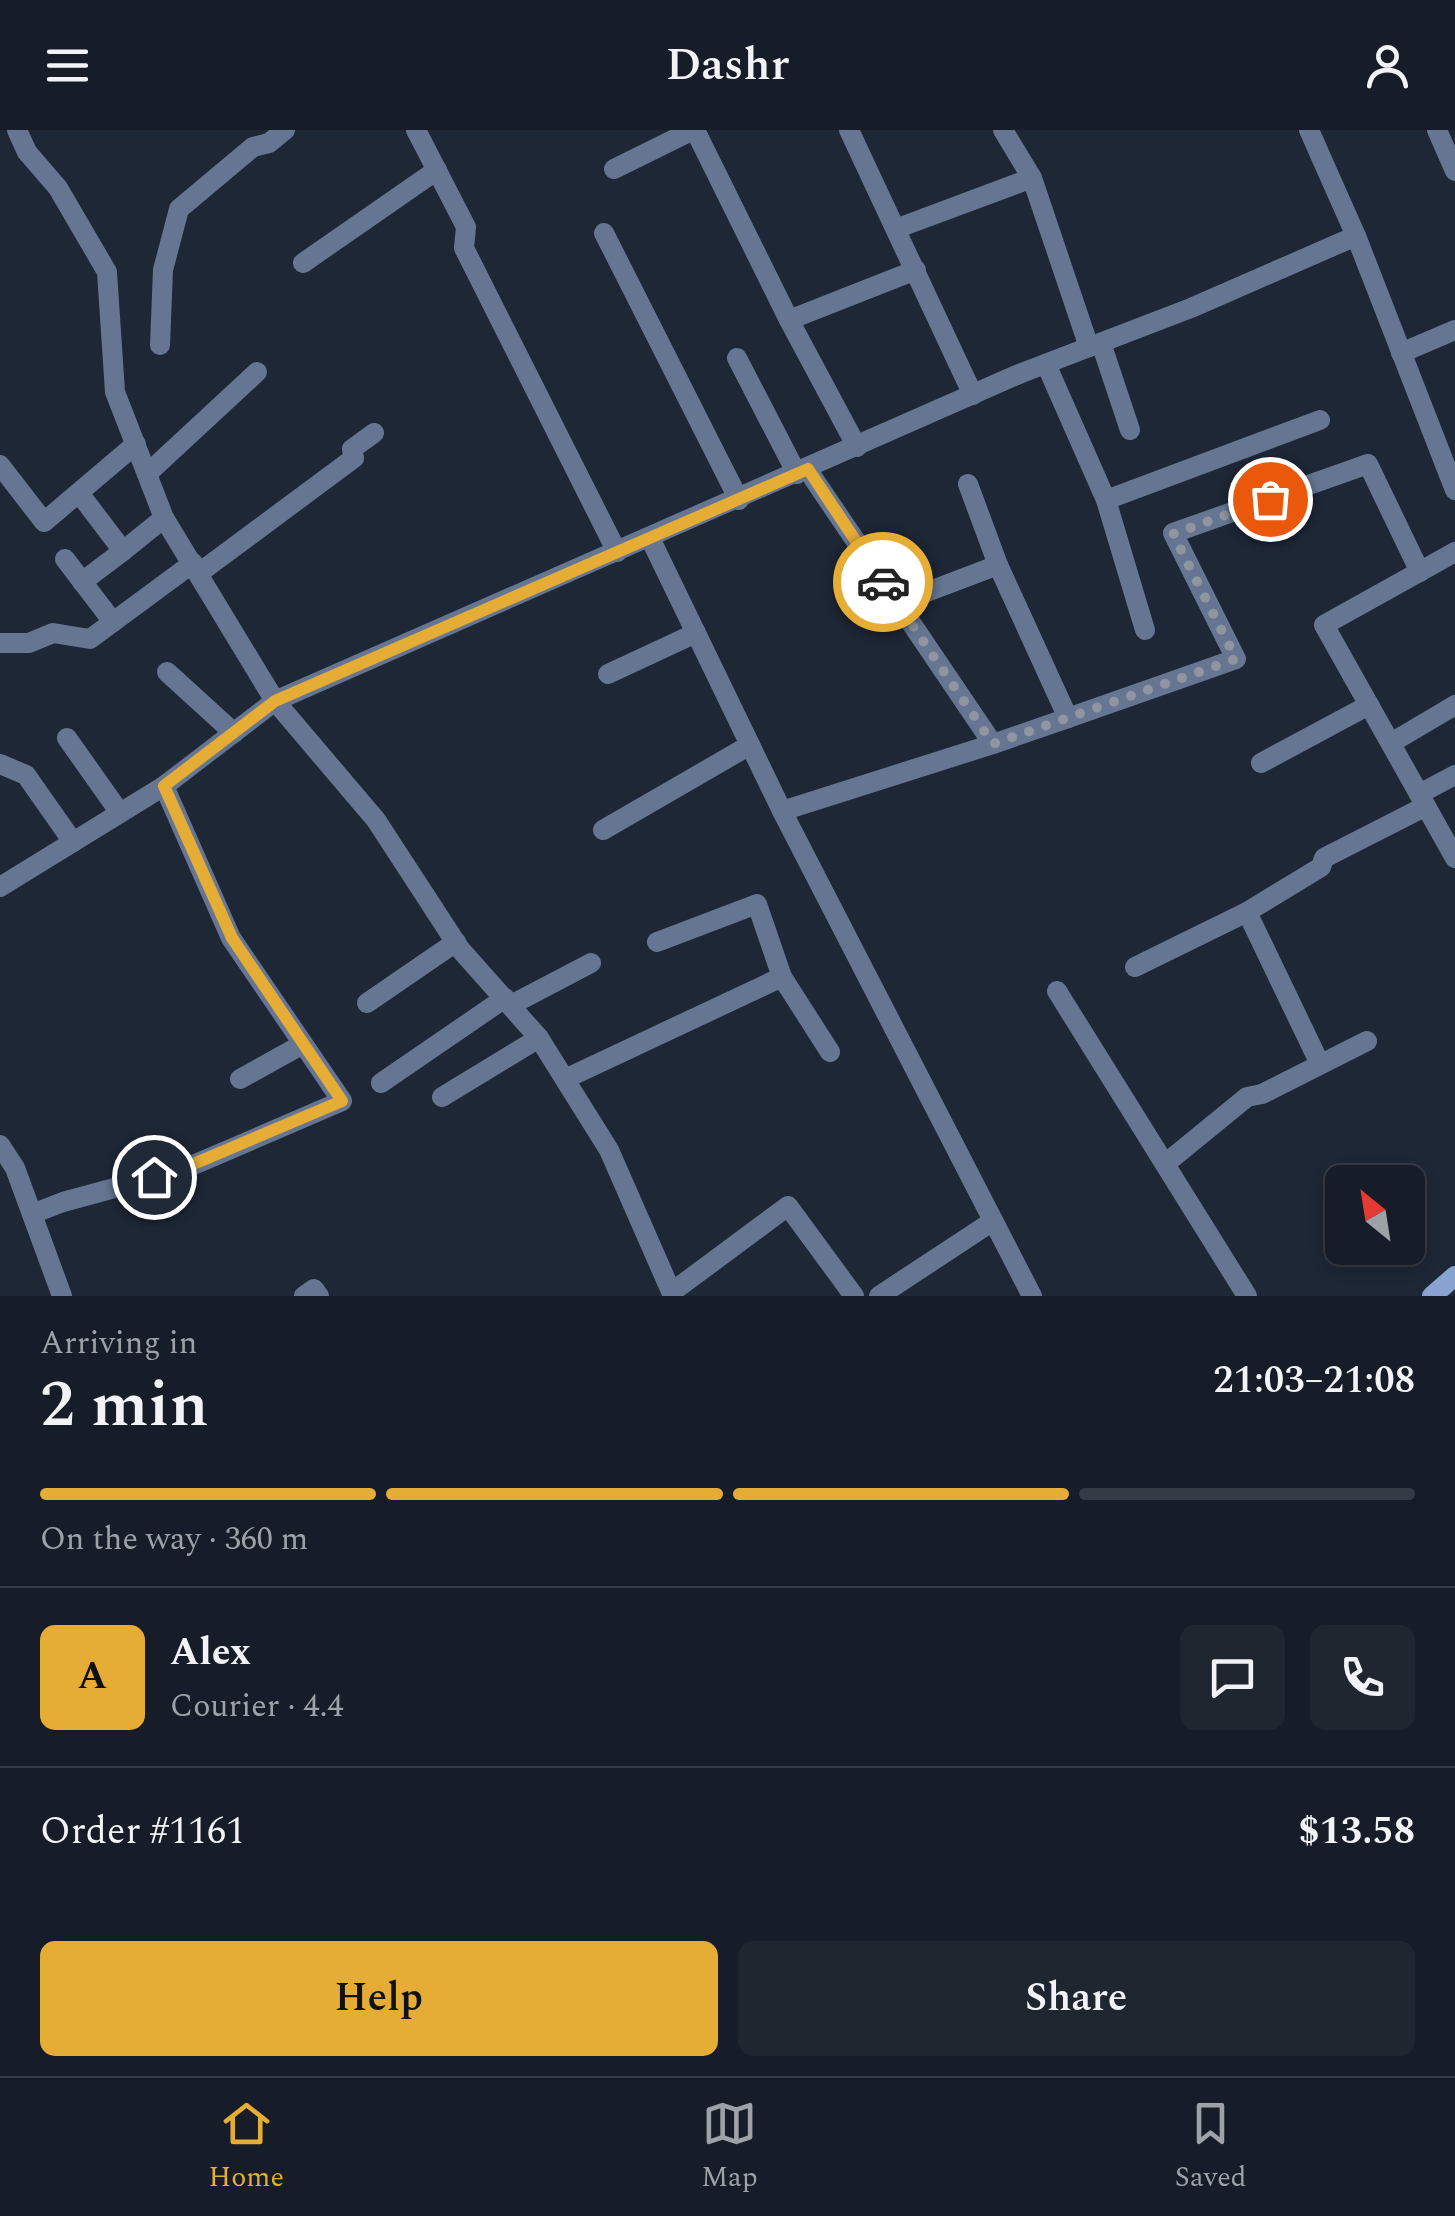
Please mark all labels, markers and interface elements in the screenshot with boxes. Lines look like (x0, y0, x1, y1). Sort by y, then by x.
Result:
text: Dashr (666, 31, 789, 100)
icon: menu (40, 38, 95, 93)
icon: person (1360, 38, 1415, 93)
pin (1228, 457, 1313, 542)
icon: bag (1243, 472, 1298, 527)
courier (833, 532, 933, 632)
icon: car (856, 555, 911, 610)
pin (112, 1135, 197, 1220)
icon: home (127, 1150, 182, 1205)
north arrow (1325, 1165, 1425, 1265)
map controls (1325, 1165, 1425, 1265)
text: Arriving in (40, 1319, 197, 1368)
text: 21:03–21:08 (1213, 1352, 1415, 1410)
text: 2 min (40, 1356, 209, 1455)
text: On the way · 360 m (40, 1515, 308, 1564)
text: Alex (170, 1624, 251, 1682)
button: chat (1180, 1625, 1285, 1730)
button: phone (1310, 1625, 1415, 1730)
text: A (78, 1648, 107, 1706)
text: Courier · 4.4 (170, 1682, 343, 1731)
text: Order #1161 (40, 1803, 245, 1861)
text: $13.58 (1298, 1803, 1415, 1861)
button: Help (40, 1941, 718, 2056)
button: Share (738, 1941, 1415, 2056)
tab: Home (209, 2096, 284, 2199)
tab: Map (701, 2096, 758, 2199)
tab: Saved (1175, 2096, 1246, 2199)

